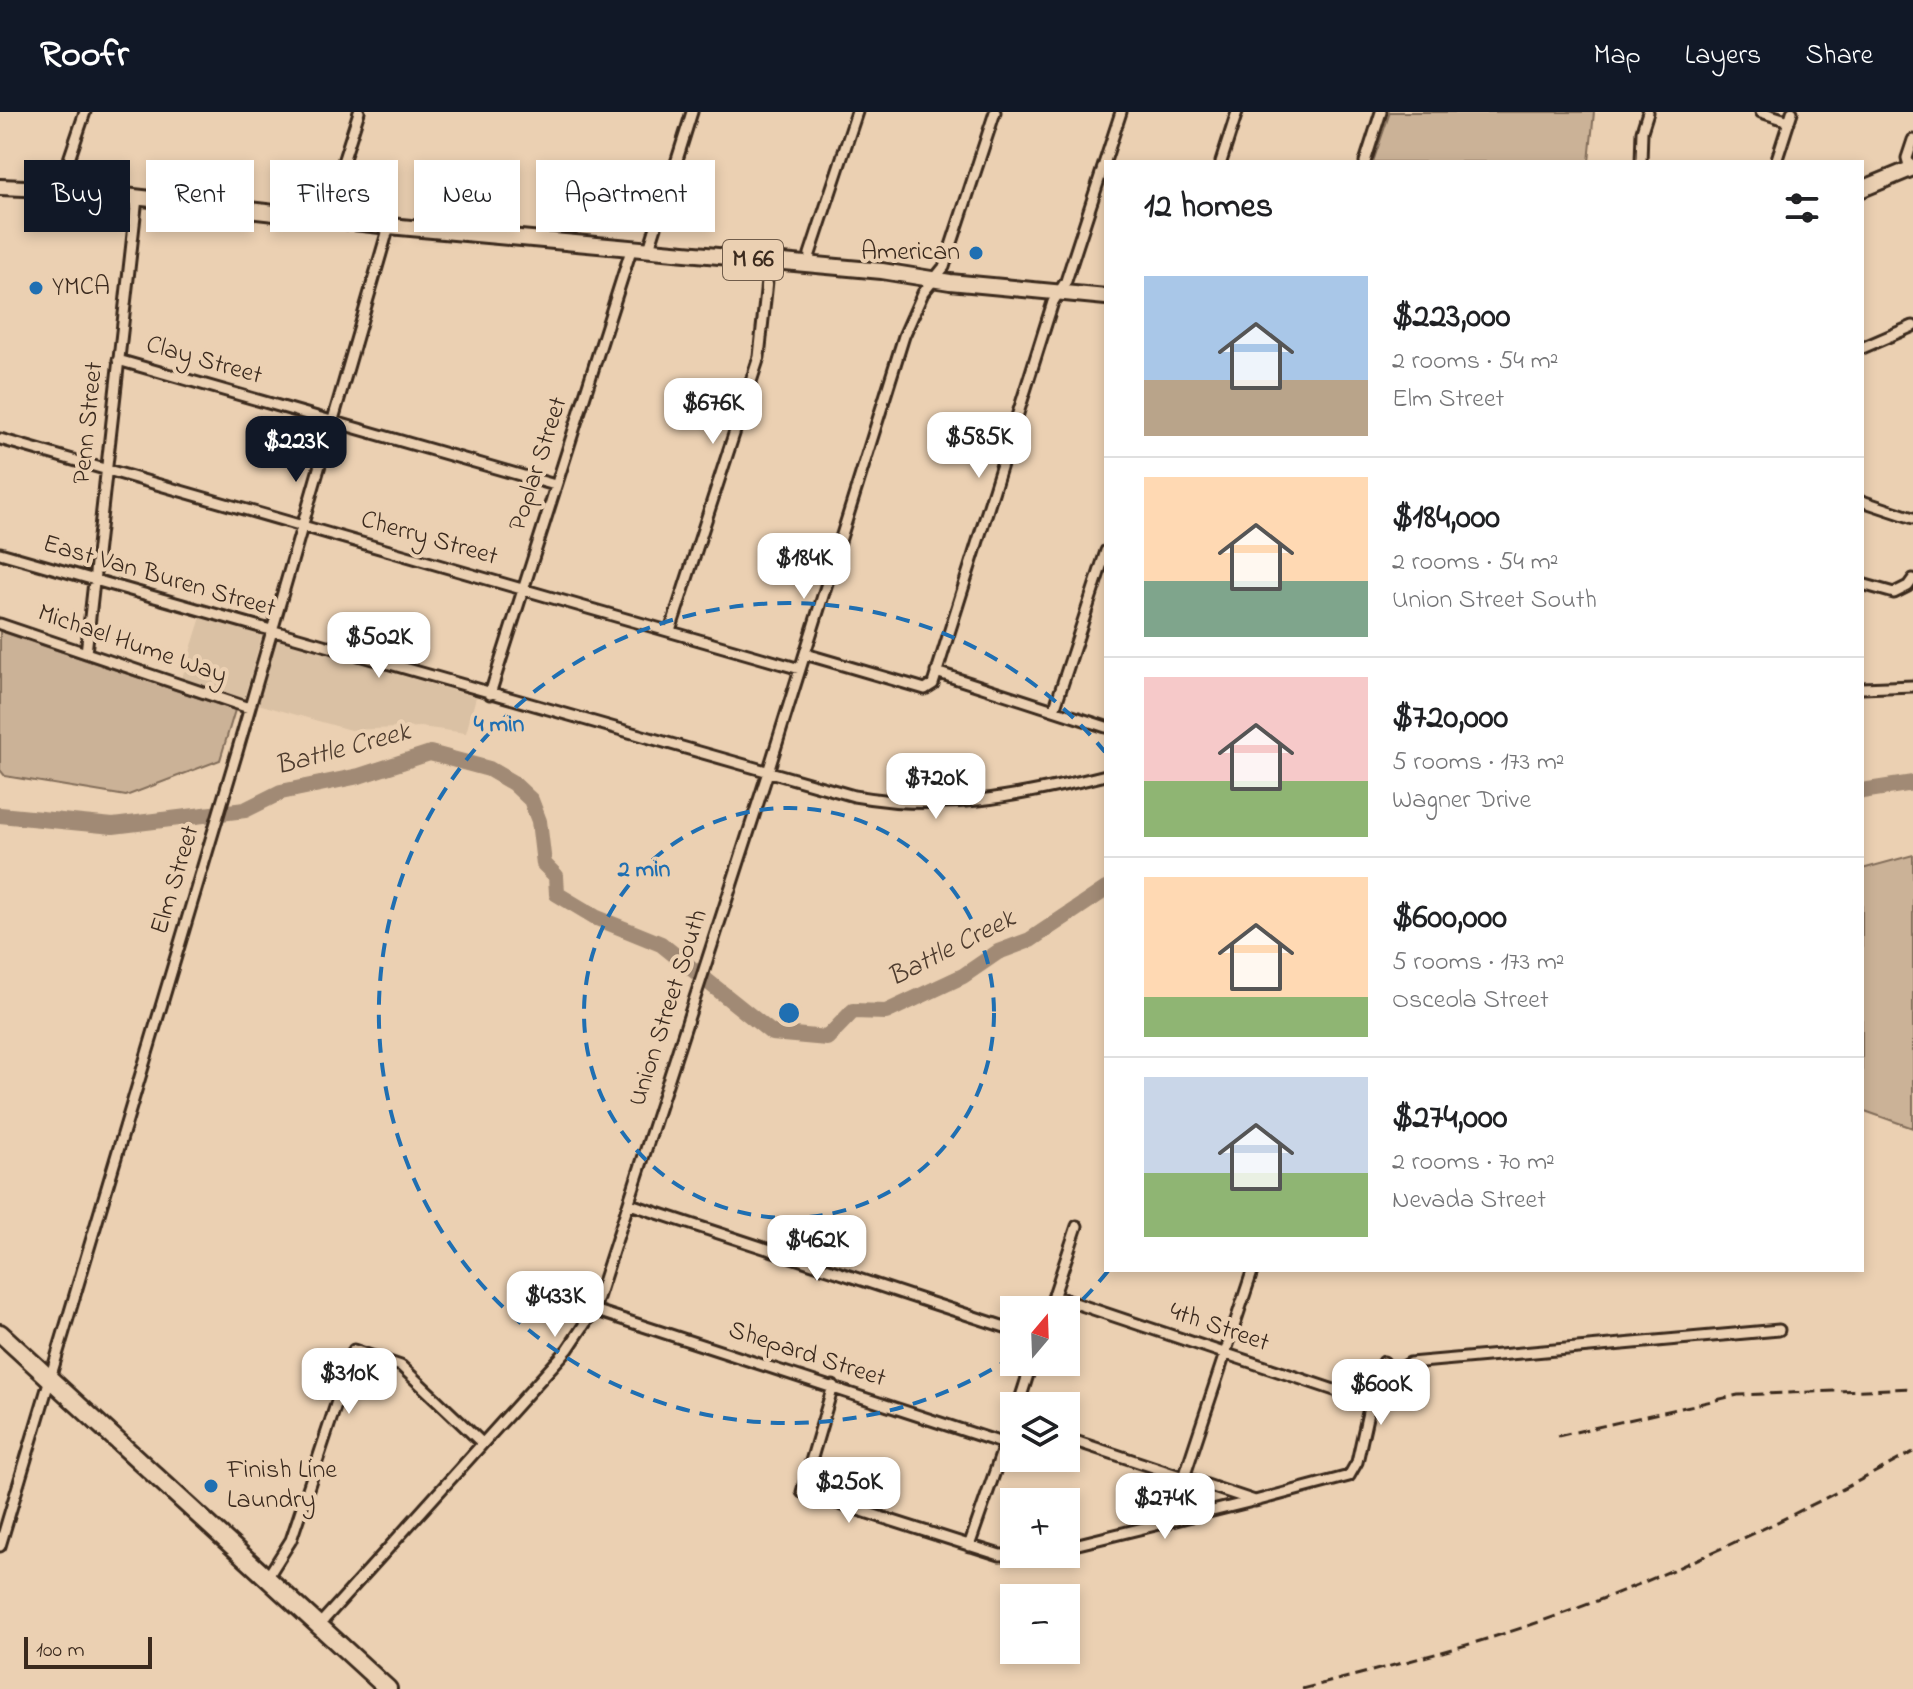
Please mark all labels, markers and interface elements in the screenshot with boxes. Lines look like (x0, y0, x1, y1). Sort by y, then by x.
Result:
text: Roofr (40, 28, 129, 84)
text: Map (1593, 36, 1641, 77)
text: Layers (1685, 36, 1761, 77)
text: Share (1805, 36, 1873, 77)
chip: Buy (24, 160, 130, 232)
chip: Rent (146, 160, 254, 232)
chip: Filters (270, 160, 398, 232)
chip: New (414, 160, 520, 232)
chip: Apartment (536, 160, 715, 232)
text: 12 homes (1144, 183, 1273, 233)
icon: filters (1780, 186, 1824, 230)
place label: American (861, 234, 960, 272)
road number: M 66 (723, 240, 783, 280)
marker: American (967, 244, 985, 262)
place label: YMCA (52, 269, 110, 307)
marker: YMCA (27, 279, 45, 297)
text: $223,000 (1392, 293, 1510, 343)
icon: home (1208, 308, 1304, 404)
street label: Clay Street (141, 326, 267, 396)
text: 2 rooms · 54 m² (1392, 343, 1558, 381)
street label: Penn Street (64, 360, 114, 486)
pin: $676K (657, 378, 769, 446)
text: Elm Street (1392, 381, 1504, 419)
text: $676K (682, 385, 744, 423)
street label: Poplar Street (499, 392, 579, 536)
pin: $585K (923, 412, 1035, 480)
pin: $223K (240, 416, 352, 484)
text: $585K (945, 419, 1013, 457)
text: $223K (264, 423, 328, 461)
text: $184,000 (1392, 494, 1500, 544)
street label: Cherry Street (356, 501, 502, 577)
icon: home (1208, 509, 1304, 605)
street label: East Van Buren Street (38, 526, 280, 629)
pin: $184K (748, 533, 860, 601)
text: $184K (775, 540, 833, 578)
text: 2 rooms · 54 m² (1392, 544, 1558, 582)
text: Union Street South (1392, 582, 1597, 620)
street label: Michael Hume Way (32, 595, 232, 695)
pin: $502K (323, 612, 435, 680)
text: $502K (345, 619, 413, 657)
text: $720,000 (1392, 694, 1508, 744)
text: 4 min (474, 708, 524, 743)
icon: home (1208, 709, 1304, 805)
water label: Battle Creek (271, 712, 417, 788)
text: 5 rooms · 173 m² (1392, 744, 1565, 782)
pin: $720K (880, 753, 992, 821)
text: $720K (904, 760, 968, 798)
text: Wagner Drive (1392, 782, 1531, 820)
street label: Elm Street (141, 820, 211, 939)
text: 2 min (617, 853, 671, 888)
text: $600,000 (1392, 894, 1507, 944)
water label: Battle Creek (881, 899, 1025, 999)
street label: Union Street South (619, 905, 719, 1111)
icon: home (1208, 909, 1304, 1005)
text: 5 rooms · 173 m² (1392, 944, 1565, 982)
text: Osceola Street (1392, 982, 1549, 1020)
centre of rings (775, 999, 803, 1027)
text: $274,000 (1392, 1094, 1507, 1144)
icon: home (1208, 1109, 1304, 1205)
text: 2 rooms · 70 m² (1392, 1144, 1555, 1182)
text: Nevada Street (1392, 1182, 1546, 1220)
pin: $462K (761, 1215, 873, 1283)
text: $462K (785, 1222, 849, 1260)
pin: $433K (499, 1271, 611, 1339)
text: $433K (525, 1278, 585, 1316)
street label: 4th Street (1164, 1293, 1275, 1363)
north arrow (1000, 1296, 1080, 1376)
map controls (1000, 1296, 1080, 1664)
street label: Shepard Street (723, 1312, 891, 1398)
pin: $310K (293, 1348, 405, 1416)
text: $310K (320, 1355, 378, 1393)
pin: $600K (1325, 1359, 1437, 1427)
text: $600K (1350, 1366, 1412, 1404)
button: layers (1000, 1392, 1080, 1472)
place label: Finish Line Laundry (226, 1452, 337, 1520)
pin: $250K (793, 1457, 905, 1525)
text: $250K (815, 1464, 883, 1502)
pin: $274K (1109, 1473, 1221, 1541)
marker: Finish Line Laundry (202, 1477, 220, 1495)
text: $274K (1134, 1480, 1196, 1518)
button: + (1000, 1488, 1080, 1568)
button: − (1000, 1584, 1080, 1664)
scale bar (24, 1633, 152, 1669)
text: 100 m (36, 1635, 85, 1667)

